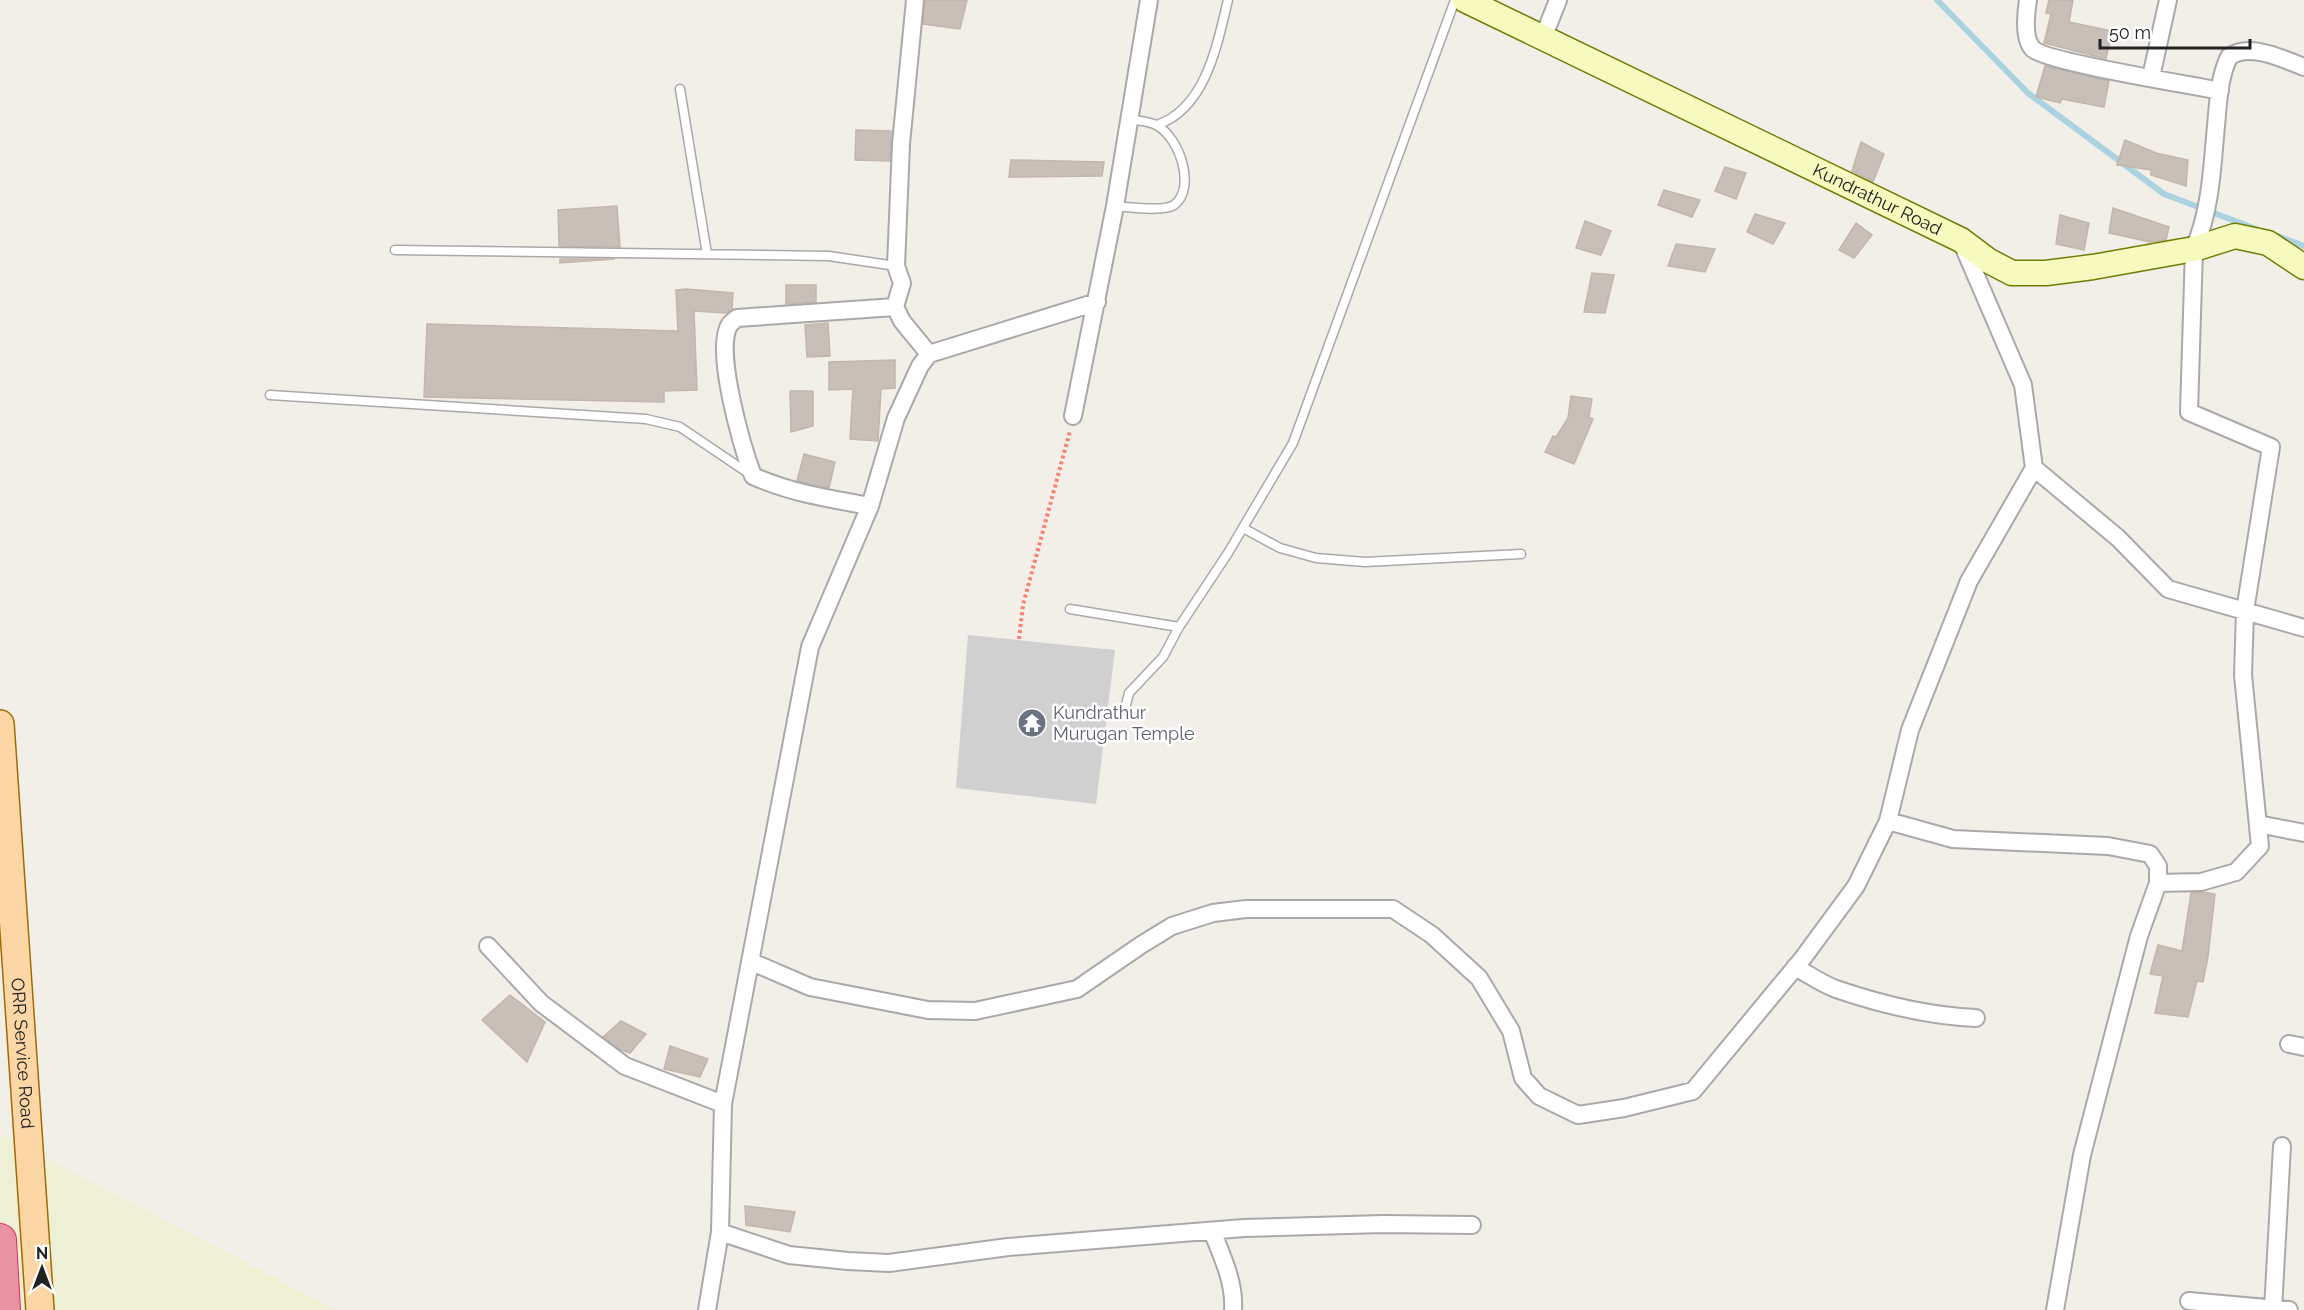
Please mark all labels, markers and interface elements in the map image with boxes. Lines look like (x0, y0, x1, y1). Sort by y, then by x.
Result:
scale bar (2100, 12, 2250, 50)
text: 50 m (2109, 22, 2151, 43)
street label: Kundrathur Road (1810, 159, 1945, 239)
place label: Kundrathur Murugan Temple (1053, 702, 1195, 744)
temple icon: Kundrathur Murugan Temple (1016, 707, 1048, 739)
street label: ORR Service Road (7, 977, 39, 1129)
north arrow (12, 1238, 72, 1298)
text: N (36, 1244, 48, 1263)

